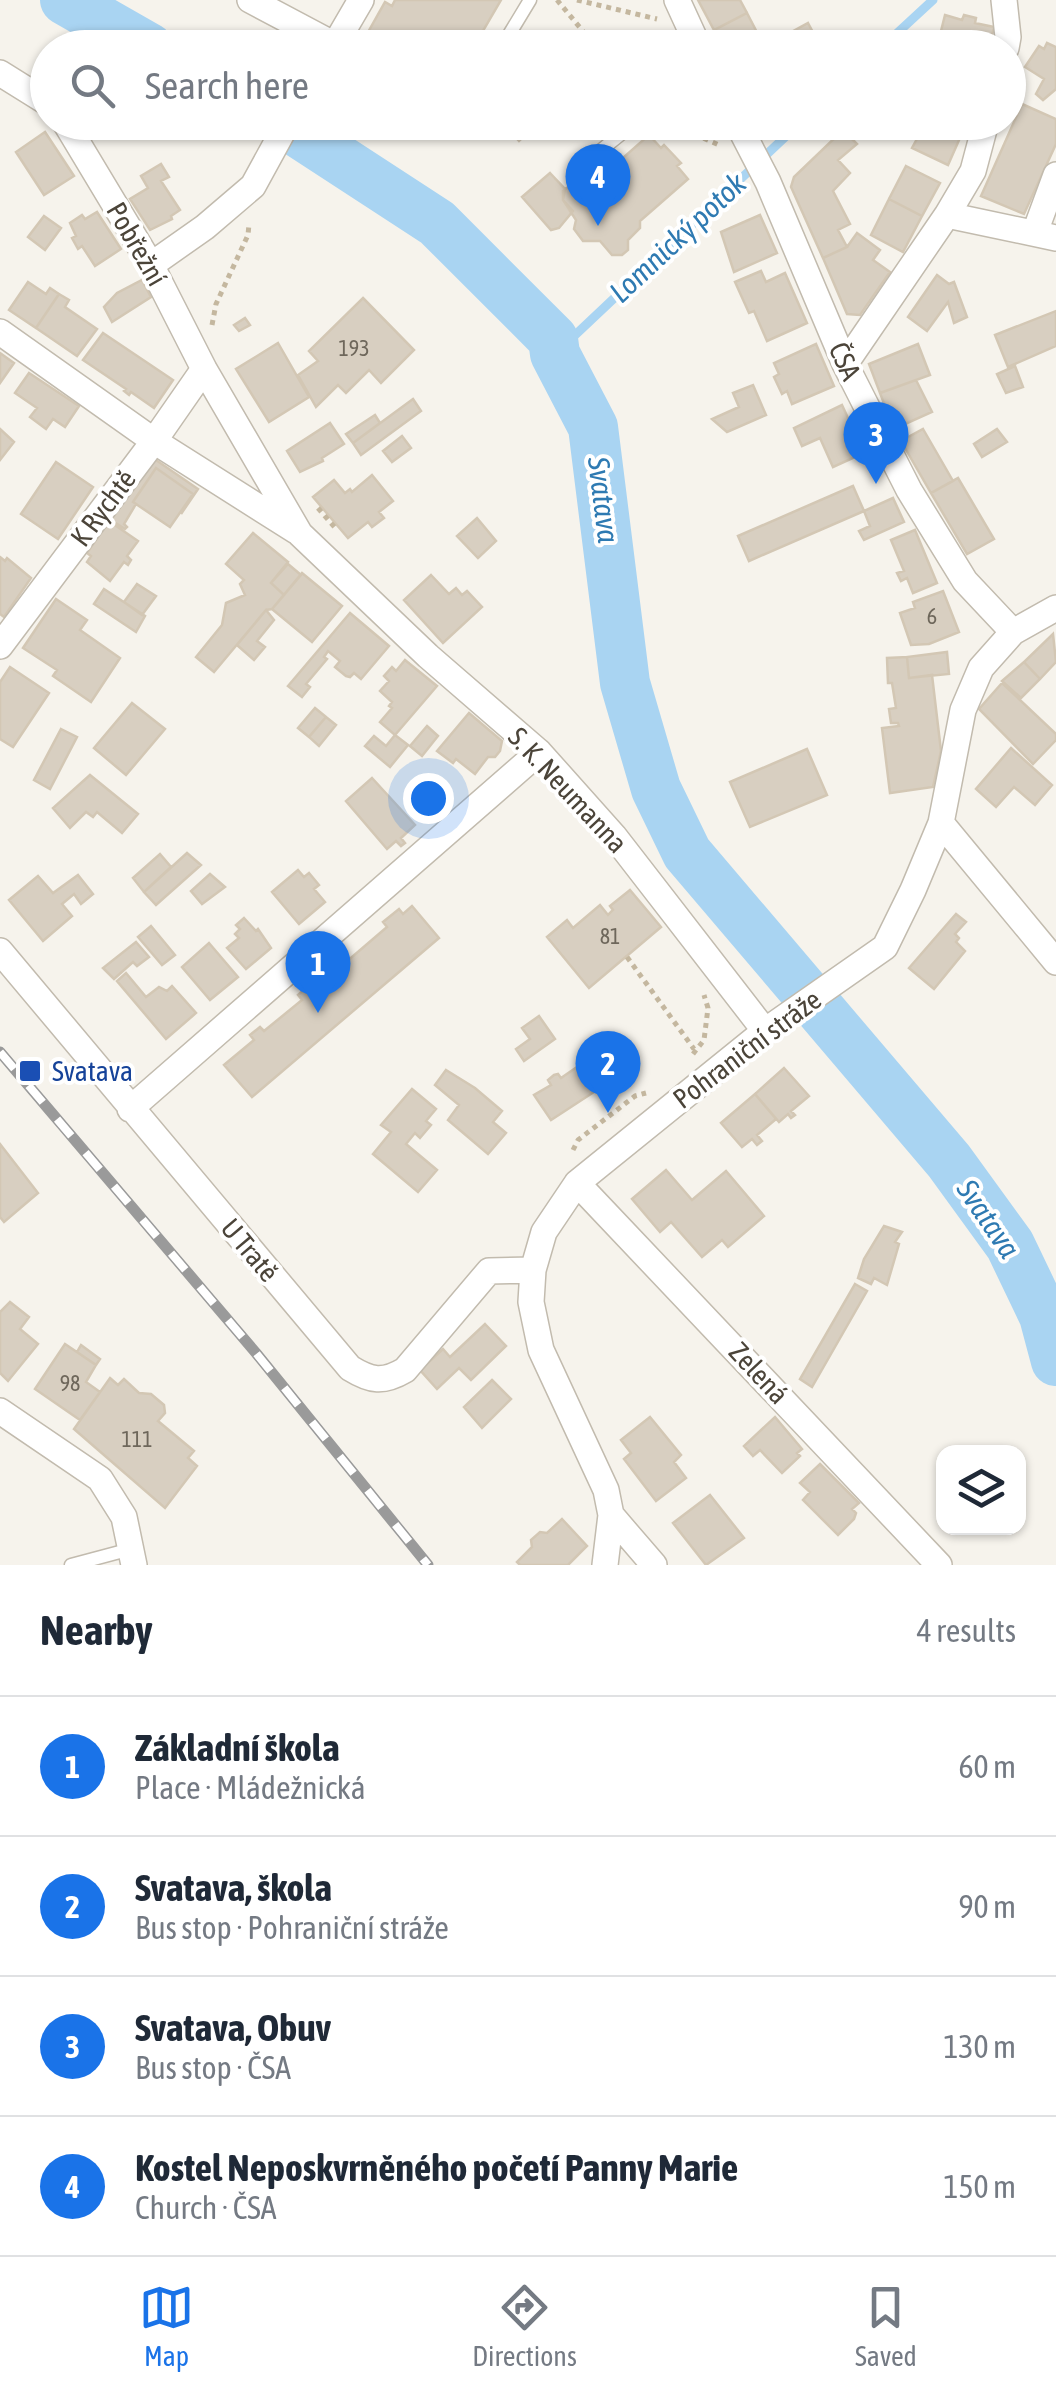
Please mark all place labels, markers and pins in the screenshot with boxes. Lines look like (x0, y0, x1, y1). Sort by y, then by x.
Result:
pin: 4 (566, 144, 630, 226)
pin: 3 (844, 402, 908, 484)
pin: 1 (286, 930, 350, 1013)
pin: 2 (576, 1030, 640, 1113)
place label: Svatava (52, 1055, 133, 1087)
marker: Svatava (17, 1058, 43, 1084)

